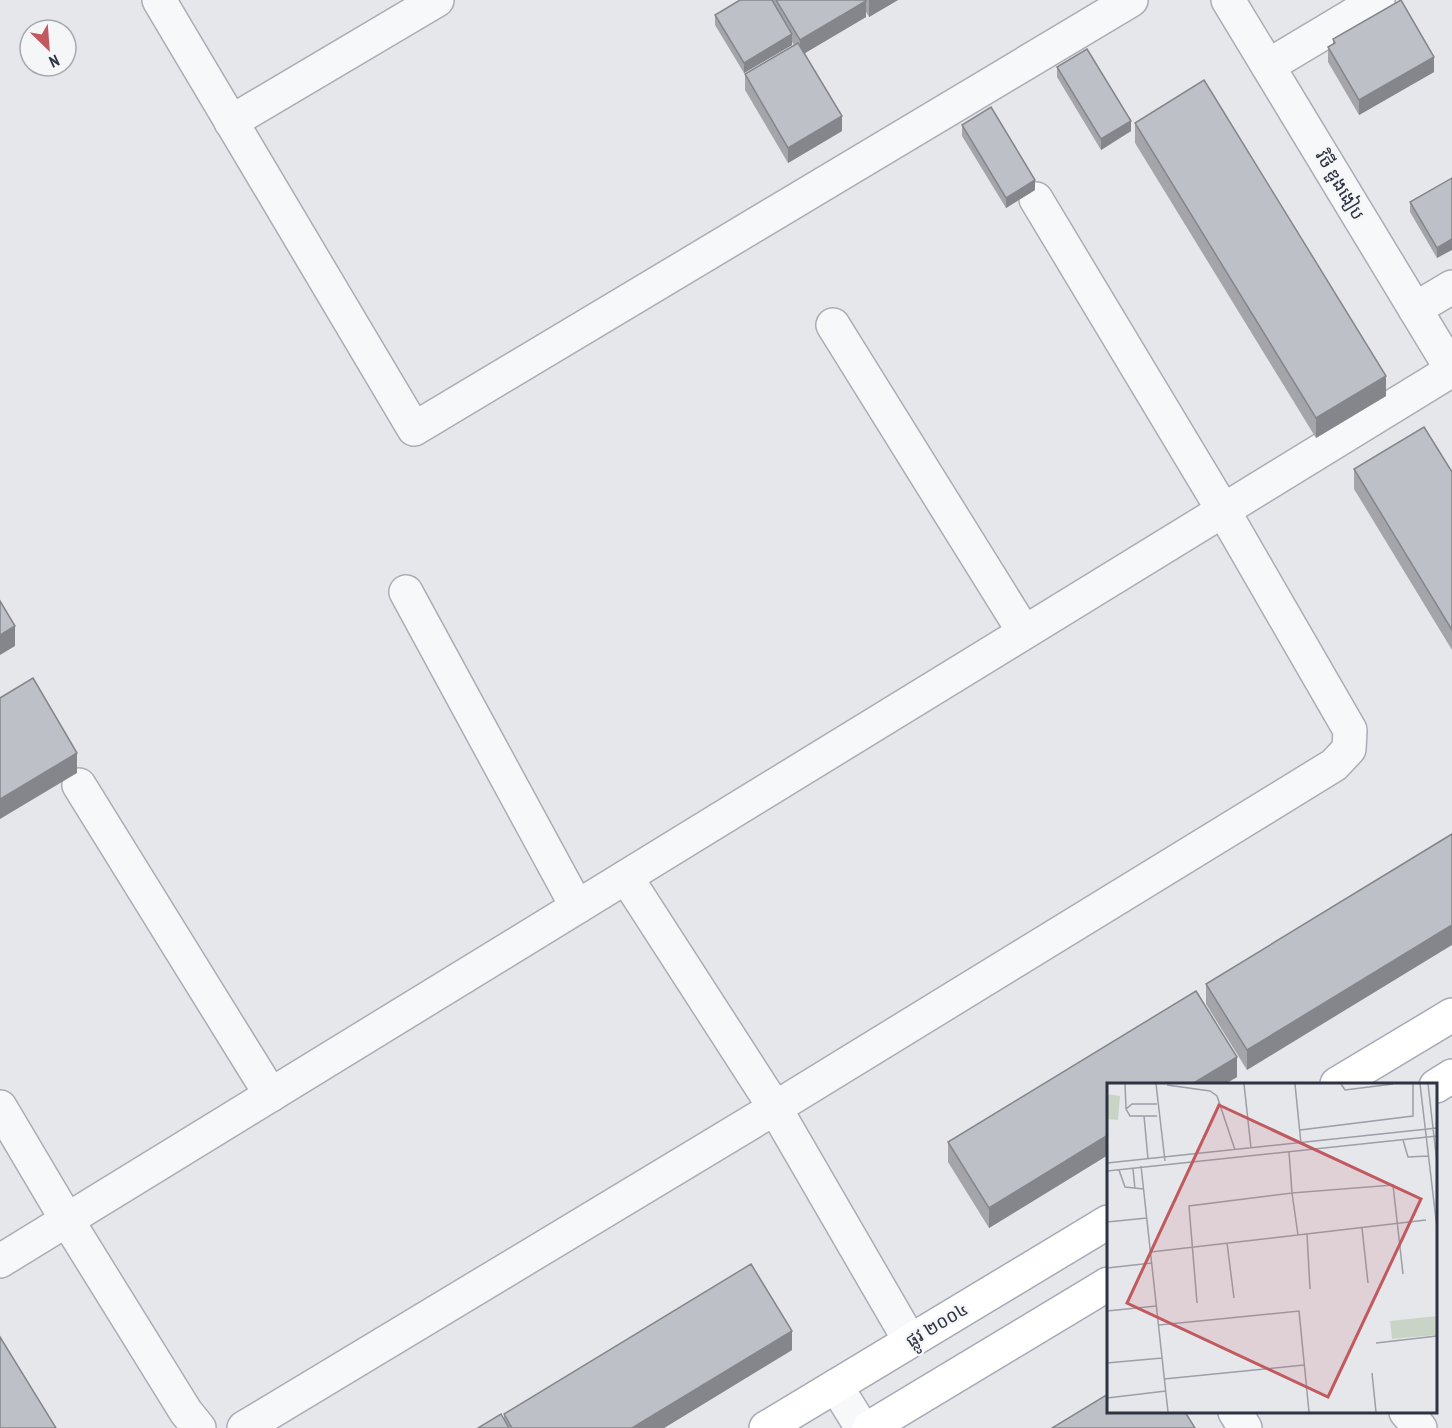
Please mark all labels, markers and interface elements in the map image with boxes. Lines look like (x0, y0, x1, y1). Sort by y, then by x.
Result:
north arrow (18, 18, 78, 78)
text: N (46, 51, 62, 72)
street label: វិថី ឌួងងៀប (1310, 145, 1370, 224)
inset map (1107, 1083, 1437, 1413)
street label: ផ្លូវ ២០០៤ (901, 1297, 975, 1357)

